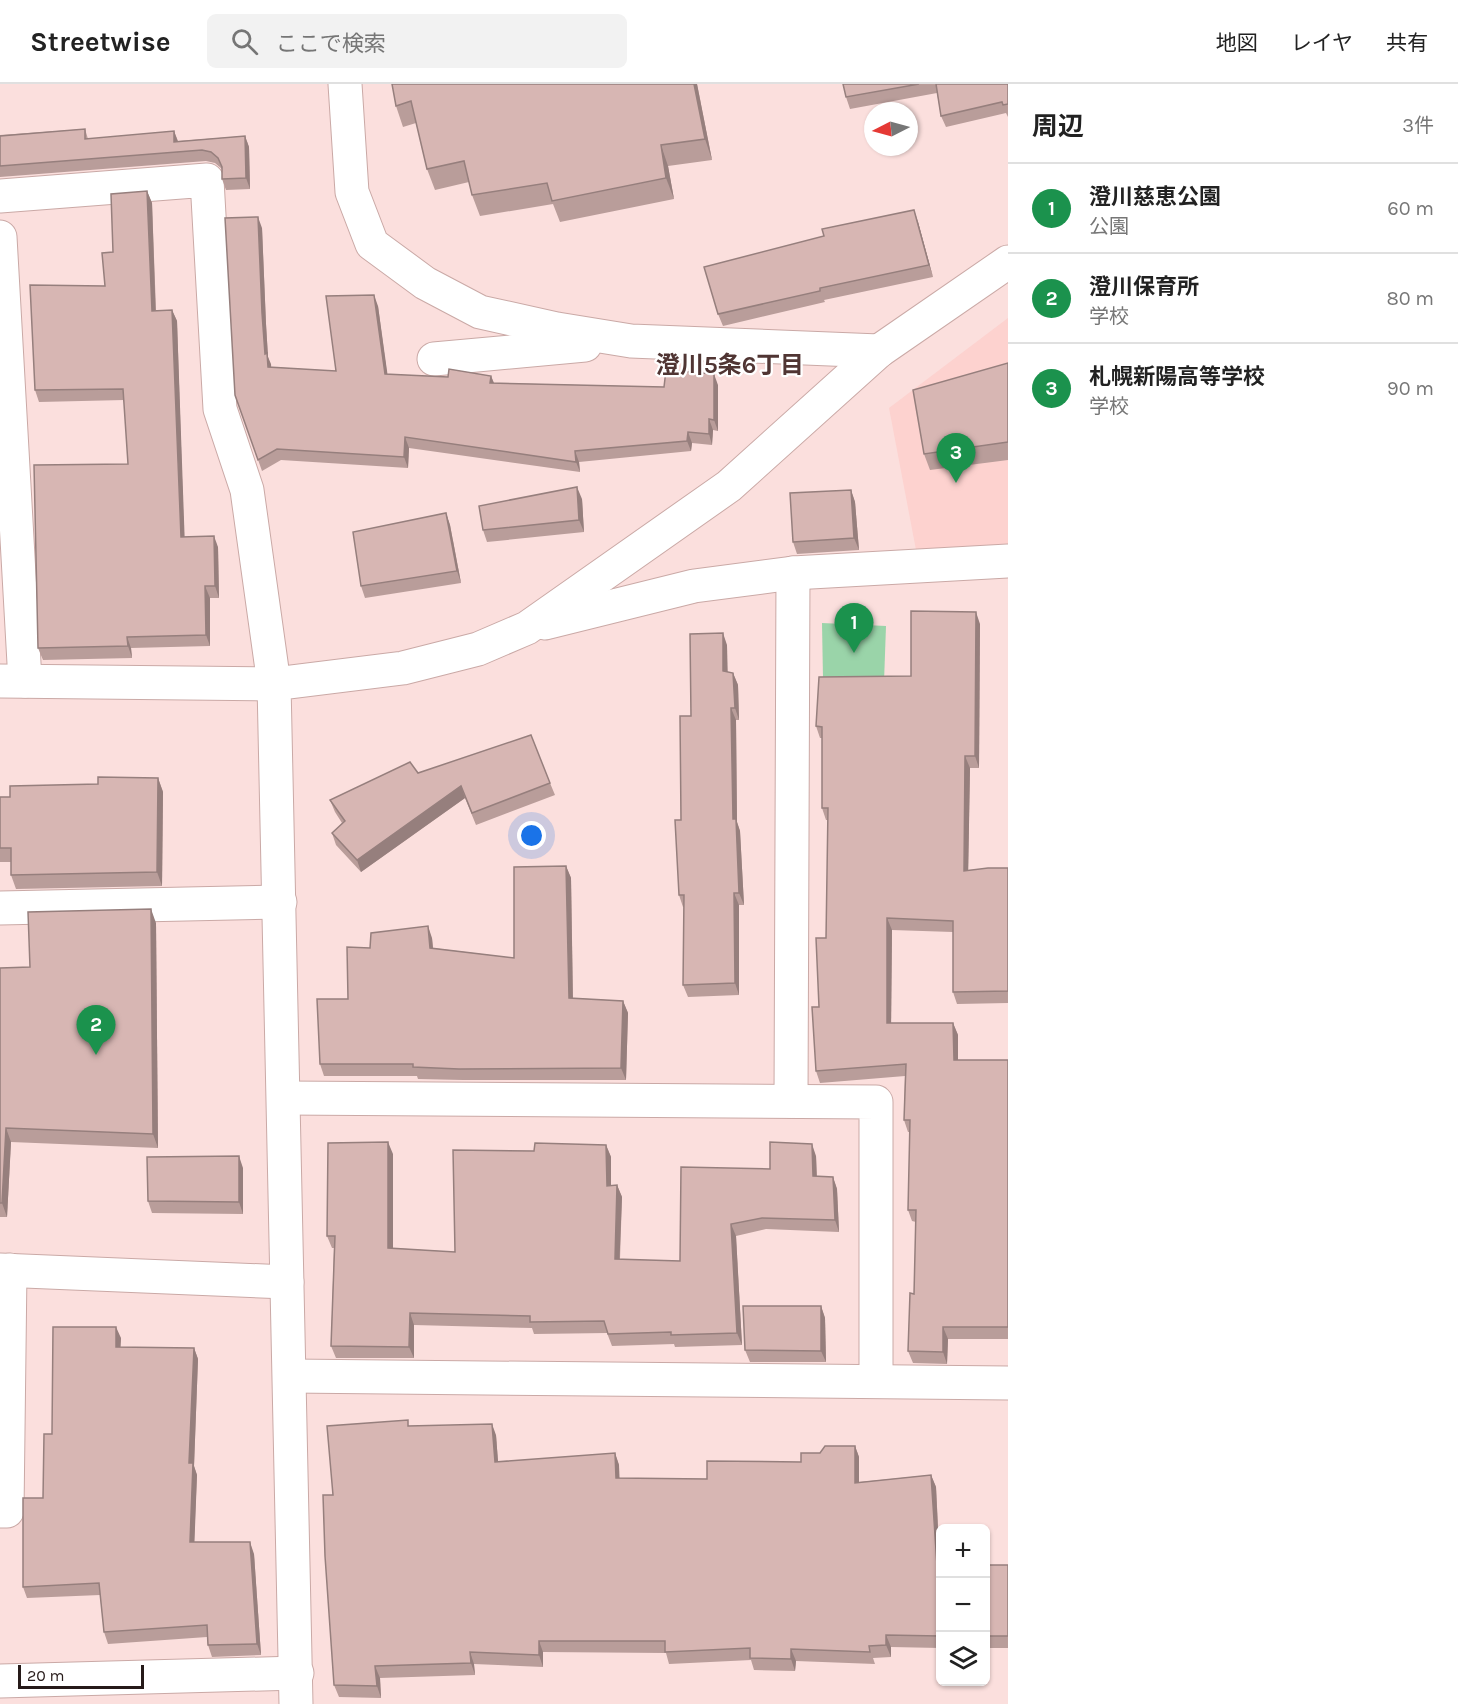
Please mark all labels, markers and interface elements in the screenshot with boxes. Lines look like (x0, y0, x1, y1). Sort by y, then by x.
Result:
search box (207, 14, 627, 68)
text: Streetwise (30, 25, 171, 58)
icon: search (228, 25, 261, 58)
text: ここで検索 (276, 31, 386, 57)
text: 地図 (1216, 31, 1258, 55)
text: レイヤ (1291, 31, 1353, 55)
text: 共有 (1386, 31, 1428, 55)
north arrow (864, 102, 918, 156)
text: 周辺 (1032, 111, 1084, 142)
text: 3件 (1402, 114, 1434, 137)
text: 澄川慈恵公園 (1089, 184, 1221, 210)
text: 1 (1048, 197, 1055, 220)
text: 60 m (1387, 197, 1434, 220)
text: 公園 (1089, 215, 1129, 238)
text: 澄川保育所 (1089, 274, 1199, 300)
text: 2 (1045, 287, 1058, 310)
text: 80 m (1386, 287, 1434, 310)
text: 学校 (1089, 305, 1129, 328)
district label: 澄川5条6丁目 (656, 351, 804, 379)
text: 札幌新陽高等学校 (1089, 364, 1265, 390)
text: 3 (1045, 377, 1058, 400)
text: 90 m (1387, 377, 1434, 400)
text: 学校 (1089, 395, 1129, 418)
pin: 3 (936, 434, 976, 483)
pin: 1 (834, 604, 874, 653)
your location (517, 821, 546, 850)
pin: 2 (76, 1006, 116, 1055)
map controls (936, 1524, 990, 1686)
button: + (936, 1524, 990, 1578)
button: − (936, 1578, 990, 1632)
button: layers (936, 1632, 990, 1686)
scale bar (18, 1662, 144, 1690)
text: 20 m (27, 1666, 65, 1685)

